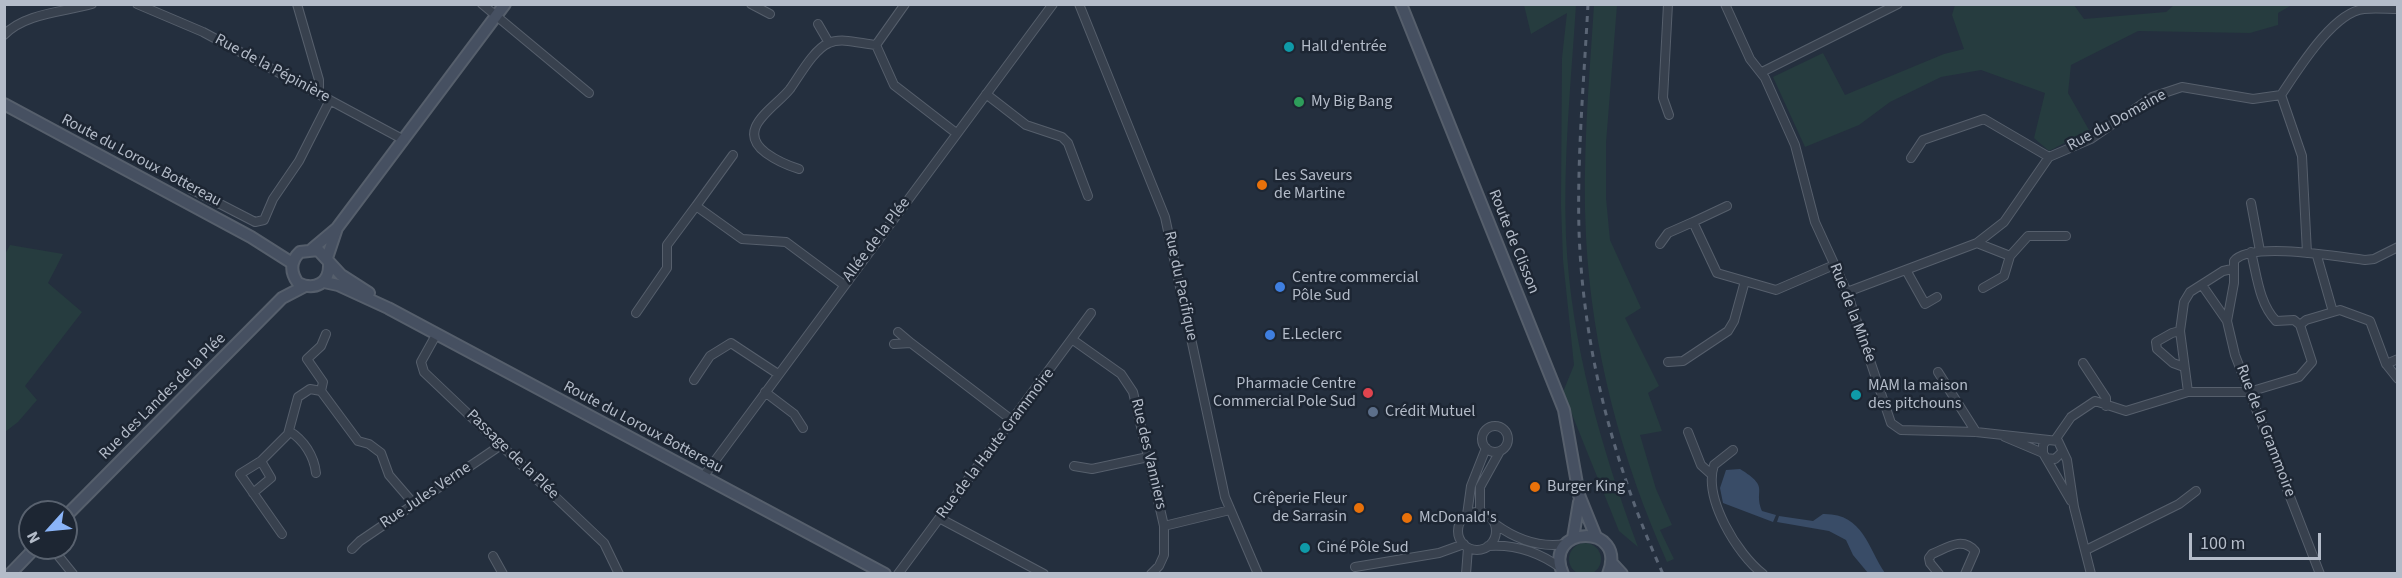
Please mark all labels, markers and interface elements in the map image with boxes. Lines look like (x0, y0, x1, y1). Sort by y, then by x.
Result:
street label: Rue de la Pépinière (211, 31, 333, 107)
place label: Hall d'entrée (1301, 37, 1387, 57)
marker: Hall d'entrée (1282, 40, 1296, 54)
street label: Rue du Domaine (2064, 86, 2170, 156)
place label: My Big Bang (1311, 92, 1392, 112)
marker: My Big Bang (1292, 95, 1306, 109)
street label: Route du Loroux Bottereau (58, 111, 224, 211)
place label: Les Saveurs de Martine (1274, 166, 1352, 204)
marker: Les Saveurs de Martine (1255, 178, 1269, 192)
street label: Route de Clisson (1483, 187, 1543, 297)
street label: Allée de la Plée (839, 194, 915, 286)
street label: Rue du Pacifique (1159, 229, 1201, 343)
street label: Rue de la Minée (1824, 261, 1880, 365)
place label: Centre commercial Pôle Sud (1292, 268, 1419, 306)
marker: Centre commercial Pôle Sud (1273, 280, 1287, 294)
place label: E.Leclerc (1282, 325, 1342, 345)
marker: E.Leclerc (1263, 328, 1277, 342)
street label: Rue des Landes de la Plée (96, 330, 230, 464)
street label: Rue de la Grammoire (2231, 362, 2299, 500)
street label: Rue de la Haute Grammoire (933, 365, 1059, 523)
place label: Pharmacie Centre Commercial Pole Sud (1213, 374, 1356, 412)
place label: MAM la maison des pitchouns (1868, 376, 1968, 414)
street label: Route du Loroux Bottereau (560, 378, 726, 478)
marker: Pharmacie Centre Commercial Pole Sud (1361, 386, 1375, 400)
marker: MAM la maison des pitchouns (1849, 388, 1863, 402)
street label: Rue des Vanniers (1126, 397, 1170, 511)
place label: Crédit Mutuel (1385, 402, 1475, 422)
marker: Crédit Mutuel (1366, 405, 1380, 419)
street label: Passage de la Plée (462, 406, 562, 504)
street label: Rue Jules Verne (377, 459, 475, 533)
place label: Burger King (1547, 477, 1625, 497)
marker: Burger King (1528, 480, 1542, 494)
place label: Crêperie Fleur de Sarrasin (1253, 489, 1347, 527)
north arrow (18, 500, 78, 560)
marker: Crêperie Fleur de Sarrasin (1352, 501, 1366, 515)
place label: McDonald's (1419, 508, 1497, 528)
marker: McDonald's (1400, 511, 1414, 525)
scale bar (2192, 521, 2324, 559)
text: N (22, 528, 46, 547)
text: 100 m (2200, 531, 2245, 556)
place label: Ciné Pôle Sud (1317, 538, 1409, 558)
marker: Ciné Pôle Sud (1298, 541, 1312, 555)

